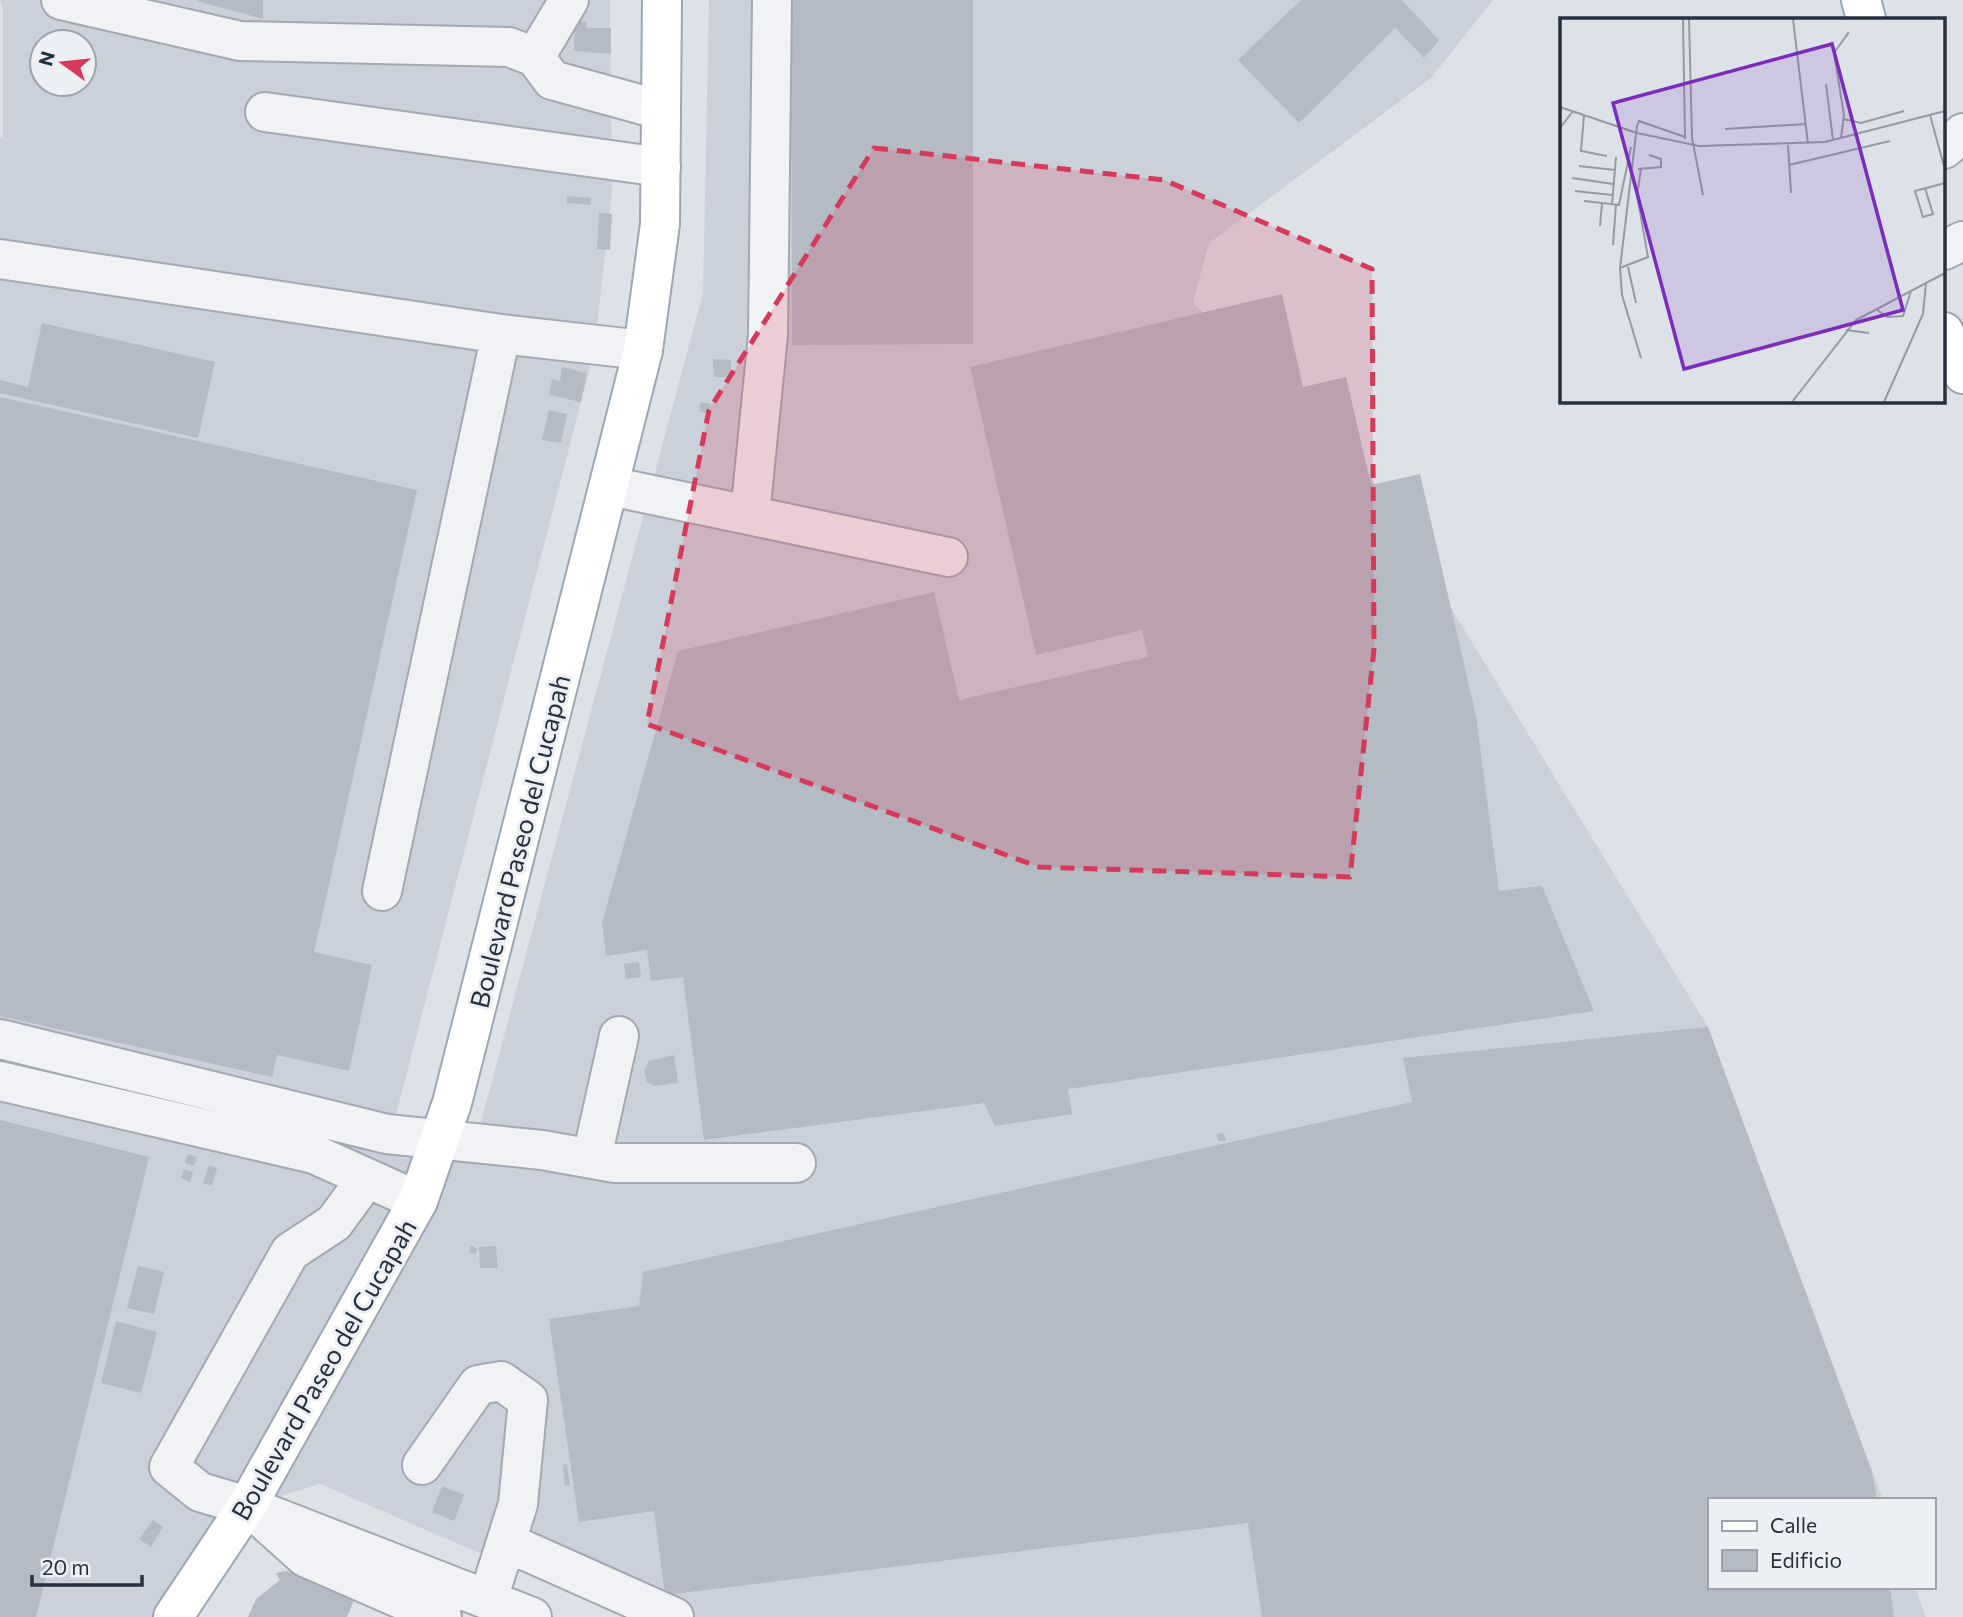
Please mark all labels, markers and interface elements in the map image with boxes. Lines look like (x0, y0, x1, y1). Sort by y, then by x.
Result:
inset map (1560, 18, 1946, 402)
north arrow (28, 28, 98, 98)
text: N (33, 49, 59, 68)
street label: Boulevard Paseo del Cucapah (463, 671, 575, 1011)
street label: Boulevard Paseo del Cucapah (224, 1213, 422, 1525)
legend (1708, 1498, 1935, 1589)
text: Calle (1770, 1512, 1817, 1537)
scale bar (32, 1544, 142, 1588)
text: Edificio (1770, 1547, 1842, 1572)
text: 20 m (42, 1554, 90, 1579)

